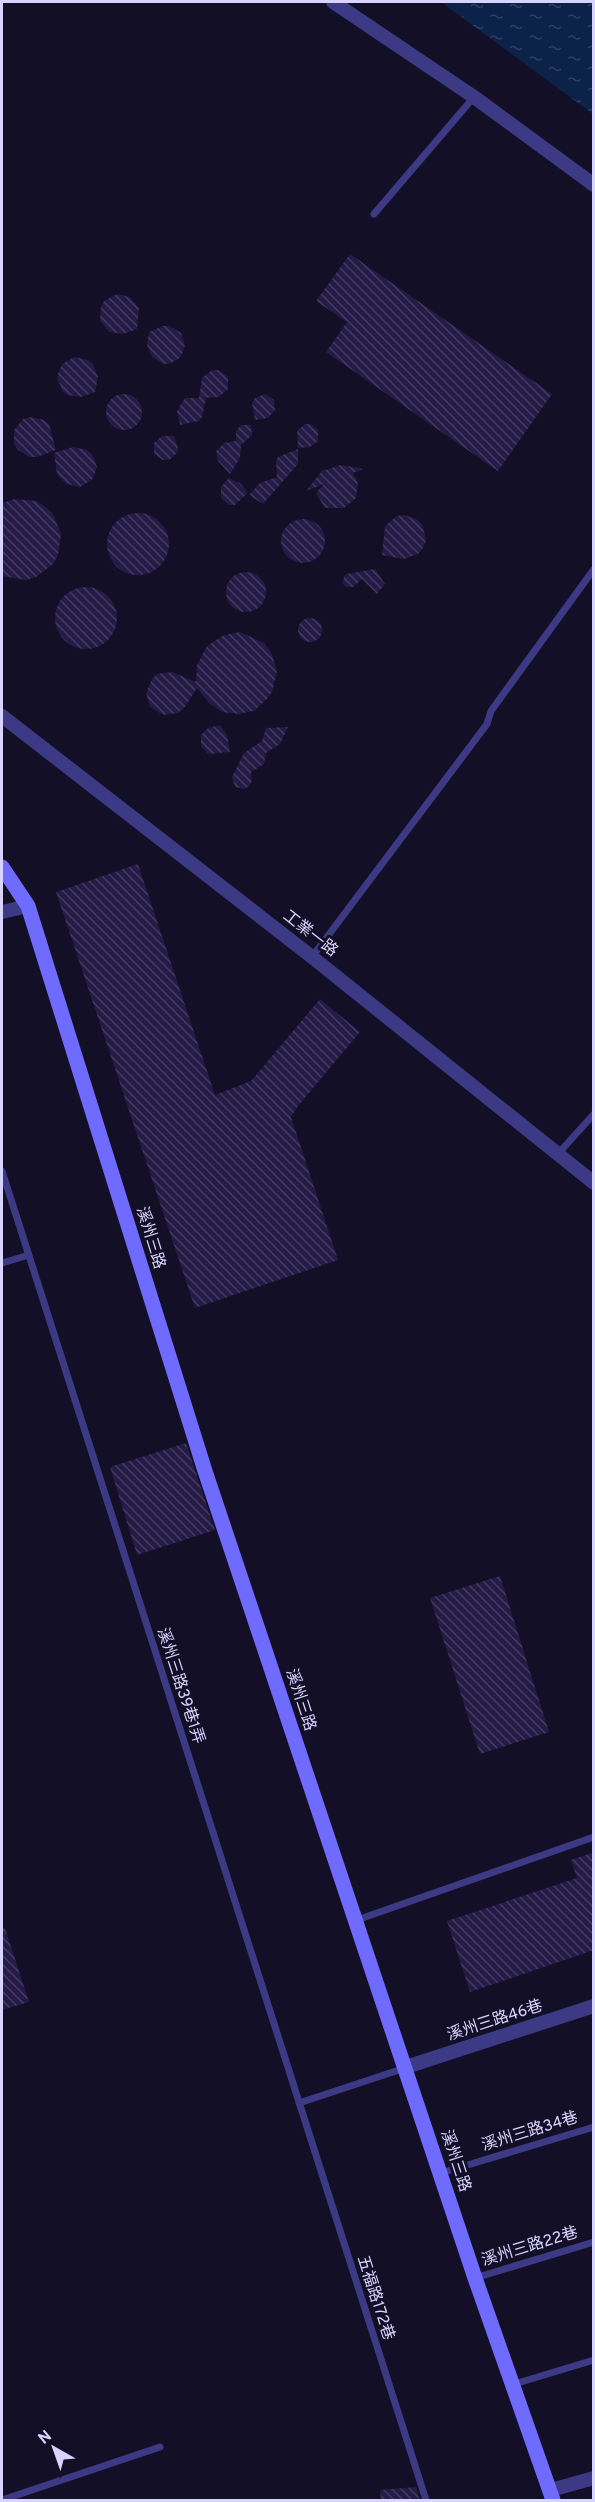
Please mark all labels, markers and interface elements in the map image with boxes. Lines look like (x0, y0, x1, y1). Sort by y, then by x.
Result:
street label: 工業一路 (279, 906, 341, 962)
street label: 溪州三路 (131, 1204, 169, 1272)
street label: 溪州三路39巷1弄 (152, 1625, 208, 1747)
street label: 溪州三路 (281, 1666, 319, 1734)
street label: 溪州三路46巷 (445, 1996, 545, 2046)
street label: 溪州三路34巷 (479, 2108, 581, 2156)
street label: 溪州三路 (436, 2127, 474, 2195)
street label: 溪州三路22巷 (479, 2223, 581, 2271)
street label: 五福路172巷 (352, 2253, 398, 2343)
north arrow (24, 2418, 84, 2478)
text: N (35, 2427, 56, 2449)

